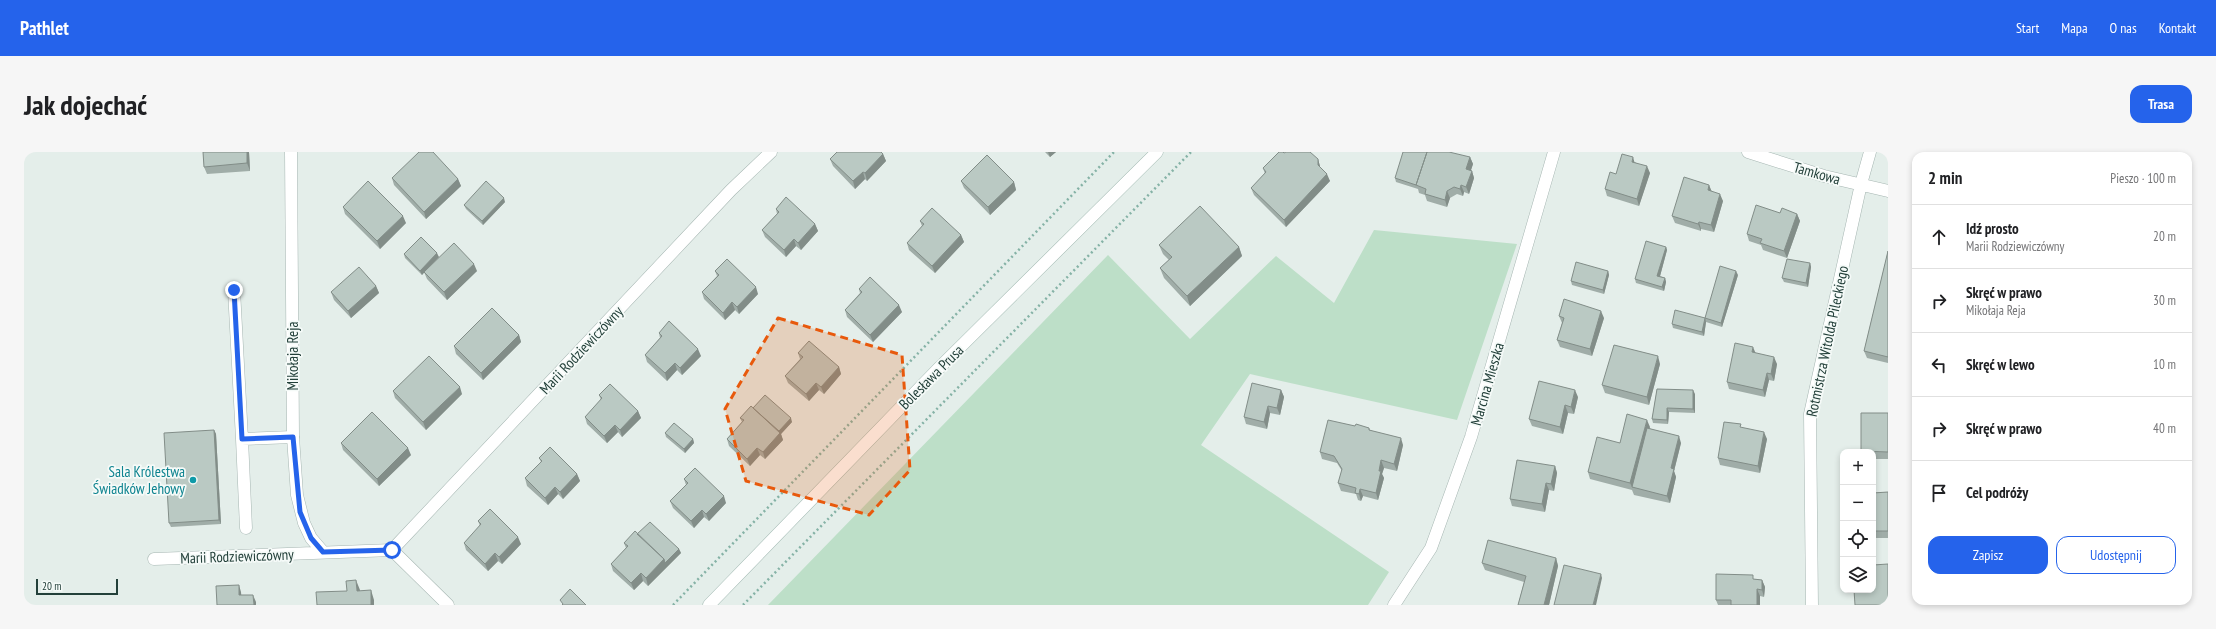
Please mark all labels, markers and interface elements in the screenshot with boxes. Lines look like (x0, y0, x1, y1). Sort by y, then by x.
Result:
text: Pathlet (20, 16, 69, 40)
text: Start (2016, 19, 2039, 37)
text: Mapa (2061, 19, 2088, 37)
text: O nas (2110, 19, 2137, 37)
text: Kontakt (2159, 19, 2196, 37)
button: Trasa (2130, 85, 2192, 123)
text: Jak dojechać (24, 86, 147, 123)
street label: Tamkowa (1791, 157, 1843, 189)
text: 2 min (1928, 167, 1962, 189)
text: Pieszo · 100 m (2110, 170, 2176, 187)
text: Idź prosto (1966, 219, 2019, 238)
icon: ahead (1928, 226, 1950, 248)
text: 20 m (2153, 228, 2176, 245)
text: Marii Rodziewiczówny (1966, 238, 2064, 255)
street label: Rotmistrza Witolda Pileckiego (1802, 264, 1852, 418)
route end (225, 281, 243, 299)
text: Skręć w prawo (1966, 283, 2042, 302)
icon: right (1928, 290, 1950, 312)
text: 30 m (2153, 292, 2176, 309)
street label: Marii Rodziewiczówny (535, 302, 627, 398)
text: Mikołaja Reja (1966, 302, 2026, 319)
street label: Mikołaja Reja (283, 322, 302, 390)
street label: Marcina Mieszka (1466, 340, 1508, 428)
street label: Bolesława Prusa (895, 341, 967, 413)
icon: left (1928, 354, 1950, 376)
text: Skręć w lewo (1966, 355, 2035, 374)
text: 10 m (2153, 356, 2176, 373)
icon: right (1928, 418, 1950, 440)
text: Skręć w prawo (1966, 419, 2042, 438)
text: 40 m (2153, 420, 2176, 437)
map controls (1840, 449, 1876, 593)
button: + (1840, 449, 1876, 485)
place label: Sala Królestwa Świadków Jehowy (93, 462, 185, 498)
marker: Sala Królestwa Świadków Jehowy (188, 475, 198, 485)
icon: arrive (1928, 482, 1950, 504)
text: Cel podróży (1966, 483, 2028, 502)
button: − (1840, 485, 1876, 521)
button: locate (1840, 521, 1876, 557)
button: Zapisz (1928, 536, 2048, 574)
button: Udostępnij (2056, 536, 2176, 574)
route start (383, 541, 401, 559)
street label: Marii Rodziewiczówny (180, 545, 294, 567)
button: layers (1840, 557, 1876, 593)
scale bar (36, 577, 118, 596)
text: 20 m (42, 579, 61, 593)

